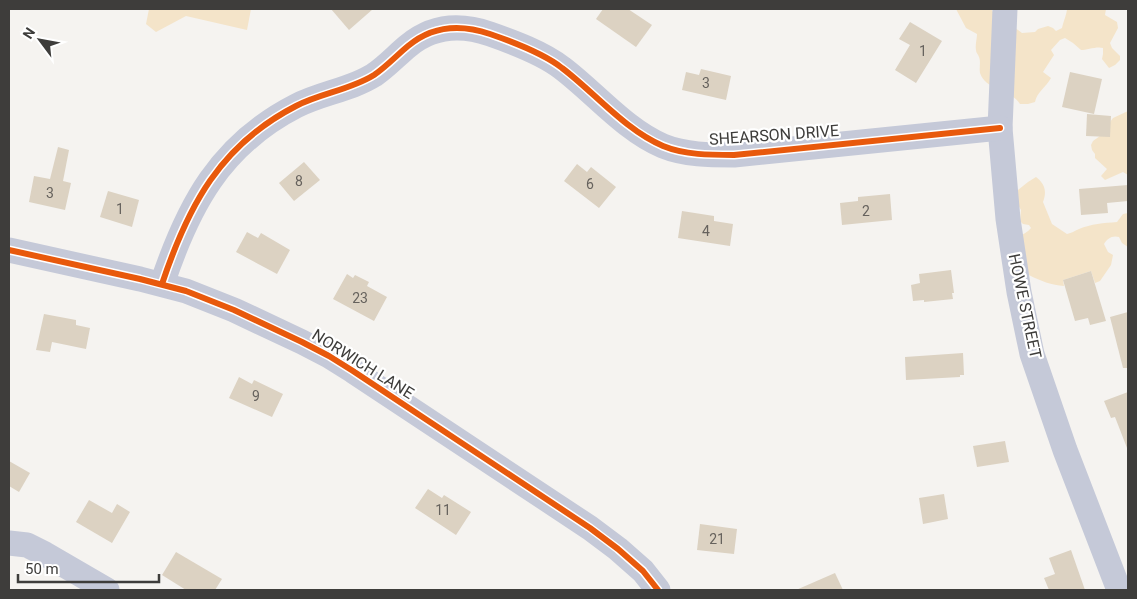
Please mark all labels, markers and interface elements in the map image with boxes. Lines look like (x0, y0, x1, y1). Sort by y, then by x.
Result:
north arrow (15, 15, 65, 65)
text: N (20, 25, 38, 42)
house number: 1 (919, 43, 927, 59)
house number: 3 (702, 75, 710, 91)
street label: SHEARSON DRIVE (708, 121, 840, 149)
house number: 8 (295, 173, 303, 189)
house number: 6 (586, 176, 594, 192)
house number: 3 (46, 185, 54, 201)
house number: 1 (116, 201, 124, 217)
house number: 2 (862, 203, 870, 219)
house number: 4 (702, 223, 710, 239)
street label: HOWE STREET (1005, 252, 1045, 360)
house number: 23 (352, 290, 368, 306)
street label: NORWICH LANE (309, 325, 417, 403)
house number: 9 (252, 388, 260, 404)
house number: 11 (435, 502, 451, 518)
house number: 21 (709, 531, 725, 547)
scale bar (18, 552, 159, 584)
text: 50 m (25, 560, 59, 578)

